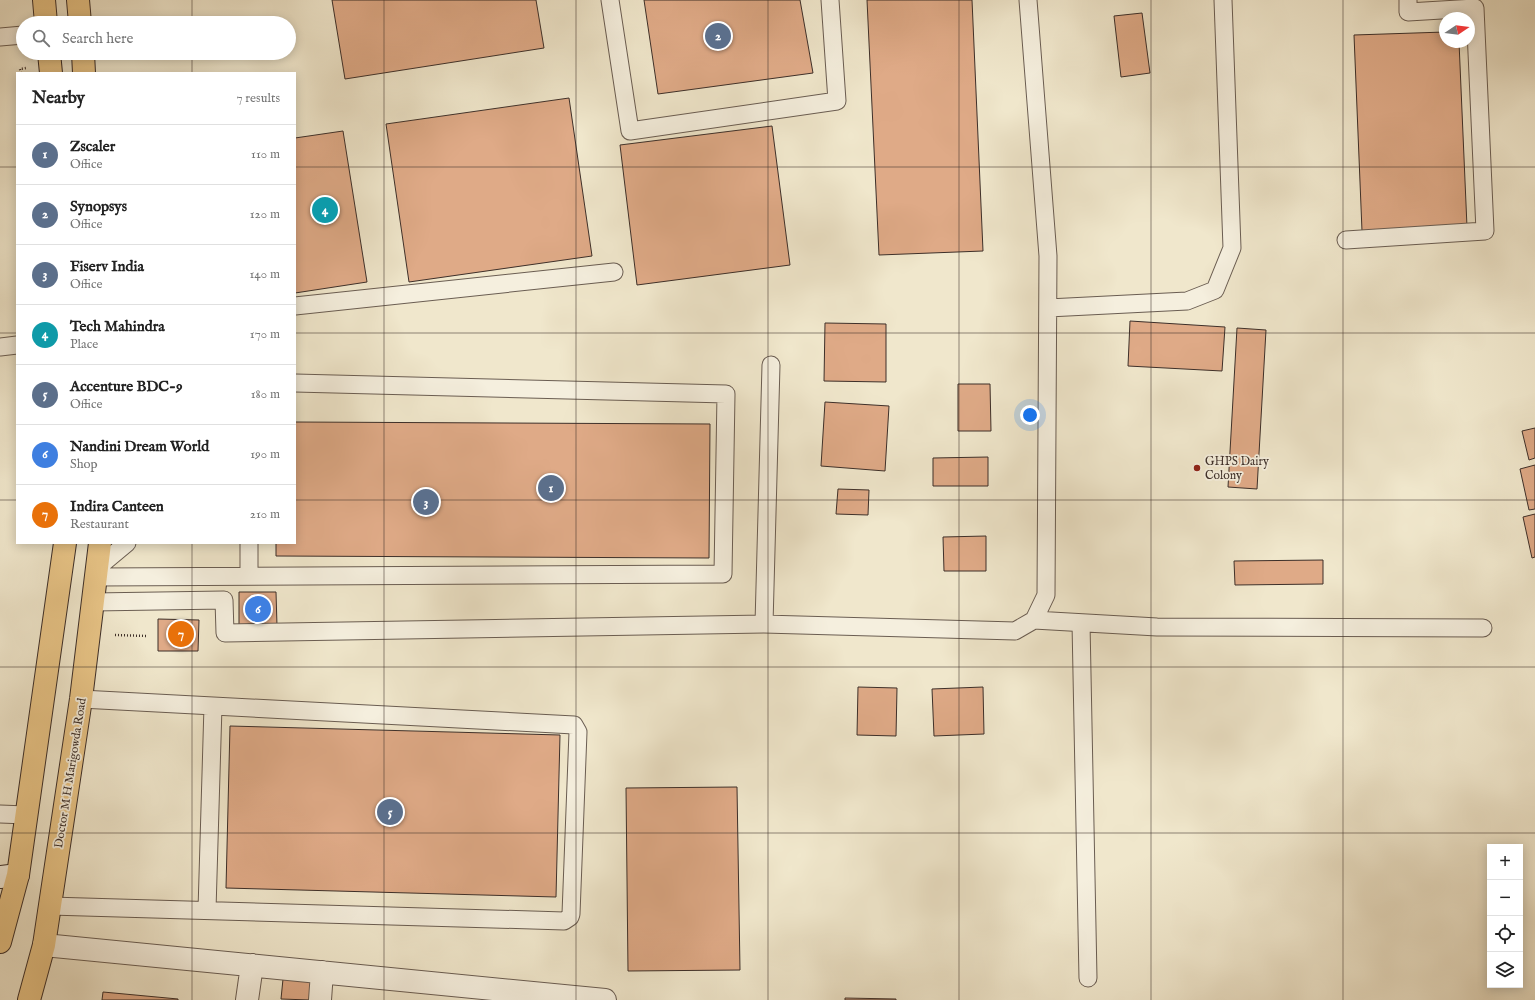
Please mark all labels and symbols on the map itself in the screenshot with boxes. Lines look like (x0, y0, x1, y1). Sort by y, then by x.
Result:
north arrow (1439, 12, 1475, 48)
pin: 2 (705, 21, 731, 51)
pin: 4 (312, 195, 338, 225)
your location (1020, 405, 1040, 425)
place label: GHPS Dairy Colony (1205, 454, 1269, 483)
marker: GHPS Dairy Colony (1192, 463, 1202, 473)
pin: 1 (538, 473, 564, 503)
pin: 3 (413, 487, 439, 517)
pin: 6 (245, 594, 271, 624)
pin: 7 (168, 619, 194, 649)
street label: Doctor M H Marigowda Road (51, 696, 90, 849)
pin: 5 (377, 797, 403, 827)

